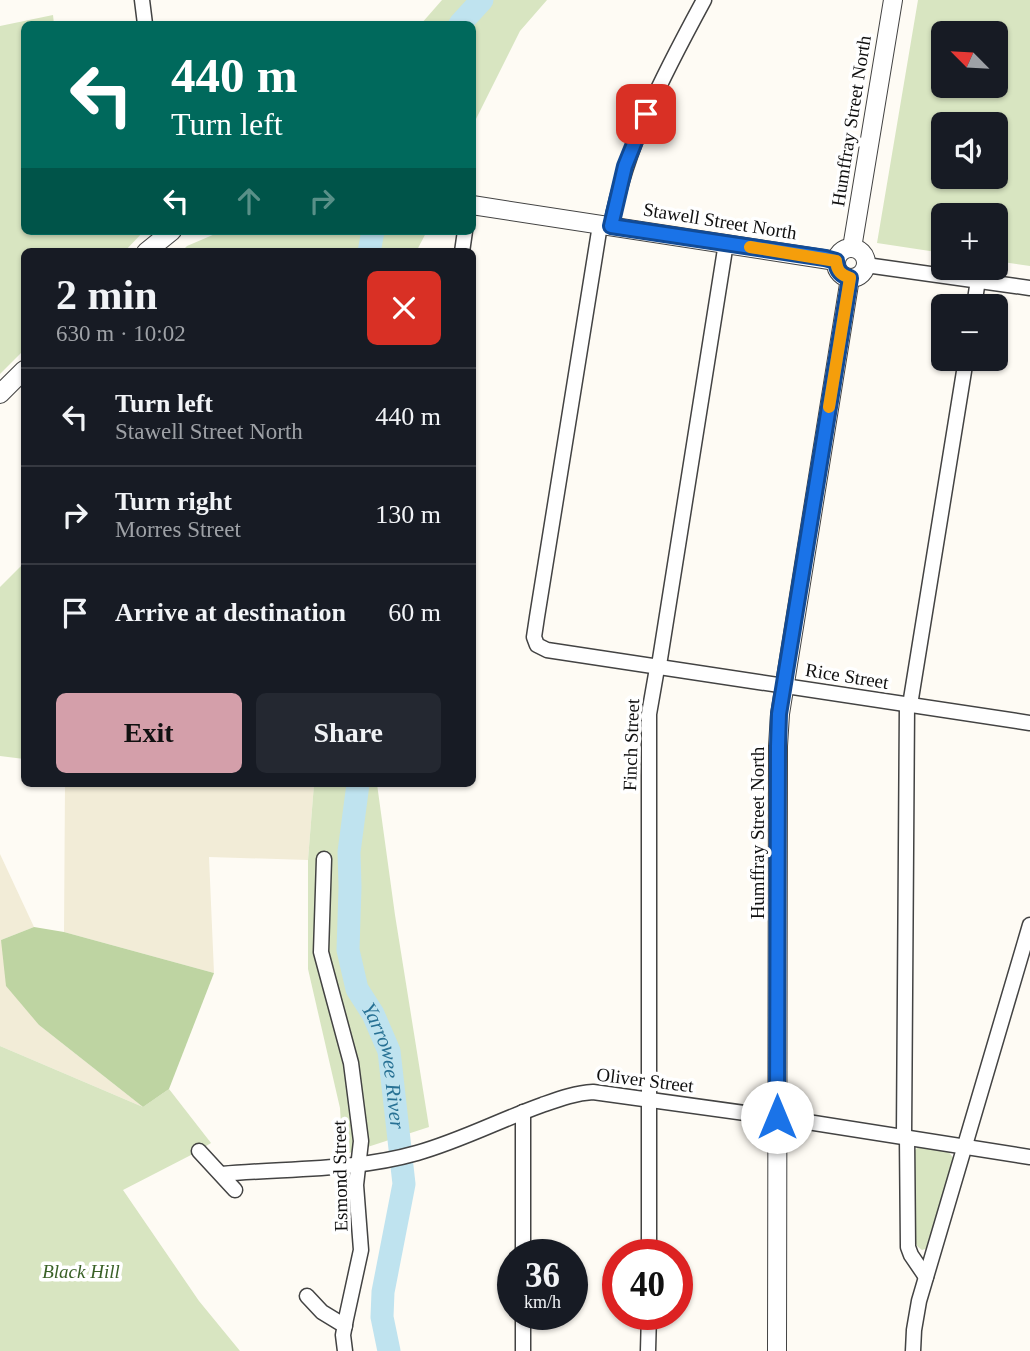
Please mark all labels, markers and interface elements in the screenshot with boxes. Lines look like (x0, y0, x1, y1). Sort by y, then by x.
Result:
north arrow (931, 21, 1008, 98)
map controls (931, 21, 1008, 371)
street label: Humffray Street North (827, 34, 875, 208)
text: 440 m (171, 48, 298, 103)
icon: left (56, 49, 147, 140)
pin (616, 84, 676, 144)
icon: arrive (627, 95, 665, 133)
text: Turn left (171, 106, 283, 142)
button: sound (931, 112, 1008, 189)
icon: left (157, 182, 195, 220)
icon: ahead (230, 182, 268, 220)
icon: right (303, 182, 341, 220)
street label: Stawell Street North (642, 198, 799, 244)
button: + (931, 203, 1008, 280)
button: close (367, 271, 441, 345)
text: 2 min (56, 272, 158, 318)
button: − (931, 294, 1008, 371)
text: 630 m · 10:02 (56, 321, 186, 346)
text: Turn left (115, 389, 213, 418)
icon: left (56, 398, 94, 436)
text: 440 m (375, 402, 441, 431)
text: Stawell Street North (115, 419, 303, 444)
text: Turn right (115, 487, 232, 516)
icon: right (56, 496, 94, 534)
text: 130 m (375, 500, 441, 529)
text: Morres Street (115, 517, 241, 542)
icon: arrive (56, 594, 94, 632)
text: Arrive at destination (115, 598, 346, 627)
text: 60 m (388, 598, 441, 627)
street label: Rice Street (804, 659, 891, 693)
button: Exit (56, 693, 242, 773)
button: Share (256, 693, 441, 773)
street label: Finch Street (619, 698, 643, 792)
street label: Humffray Street North (747, 746, 768, 919)
water label: Yarrowee River (357, 998, 410, 1131)
street label: Oliver Street (595, 1064, 695, 1096)
position arrow (740, 1080, 814, 1154)
street label: Esmond Street (329, 1119, 351, 1232)
speed limit sign: 40 (602, 1239, 693, 1330)
text: 36 (525, 1256, 560, 1295)
park label: Black Hill (42, 1261, 120, 1282)
text: km/h (524, 1292, 561, 1312)

